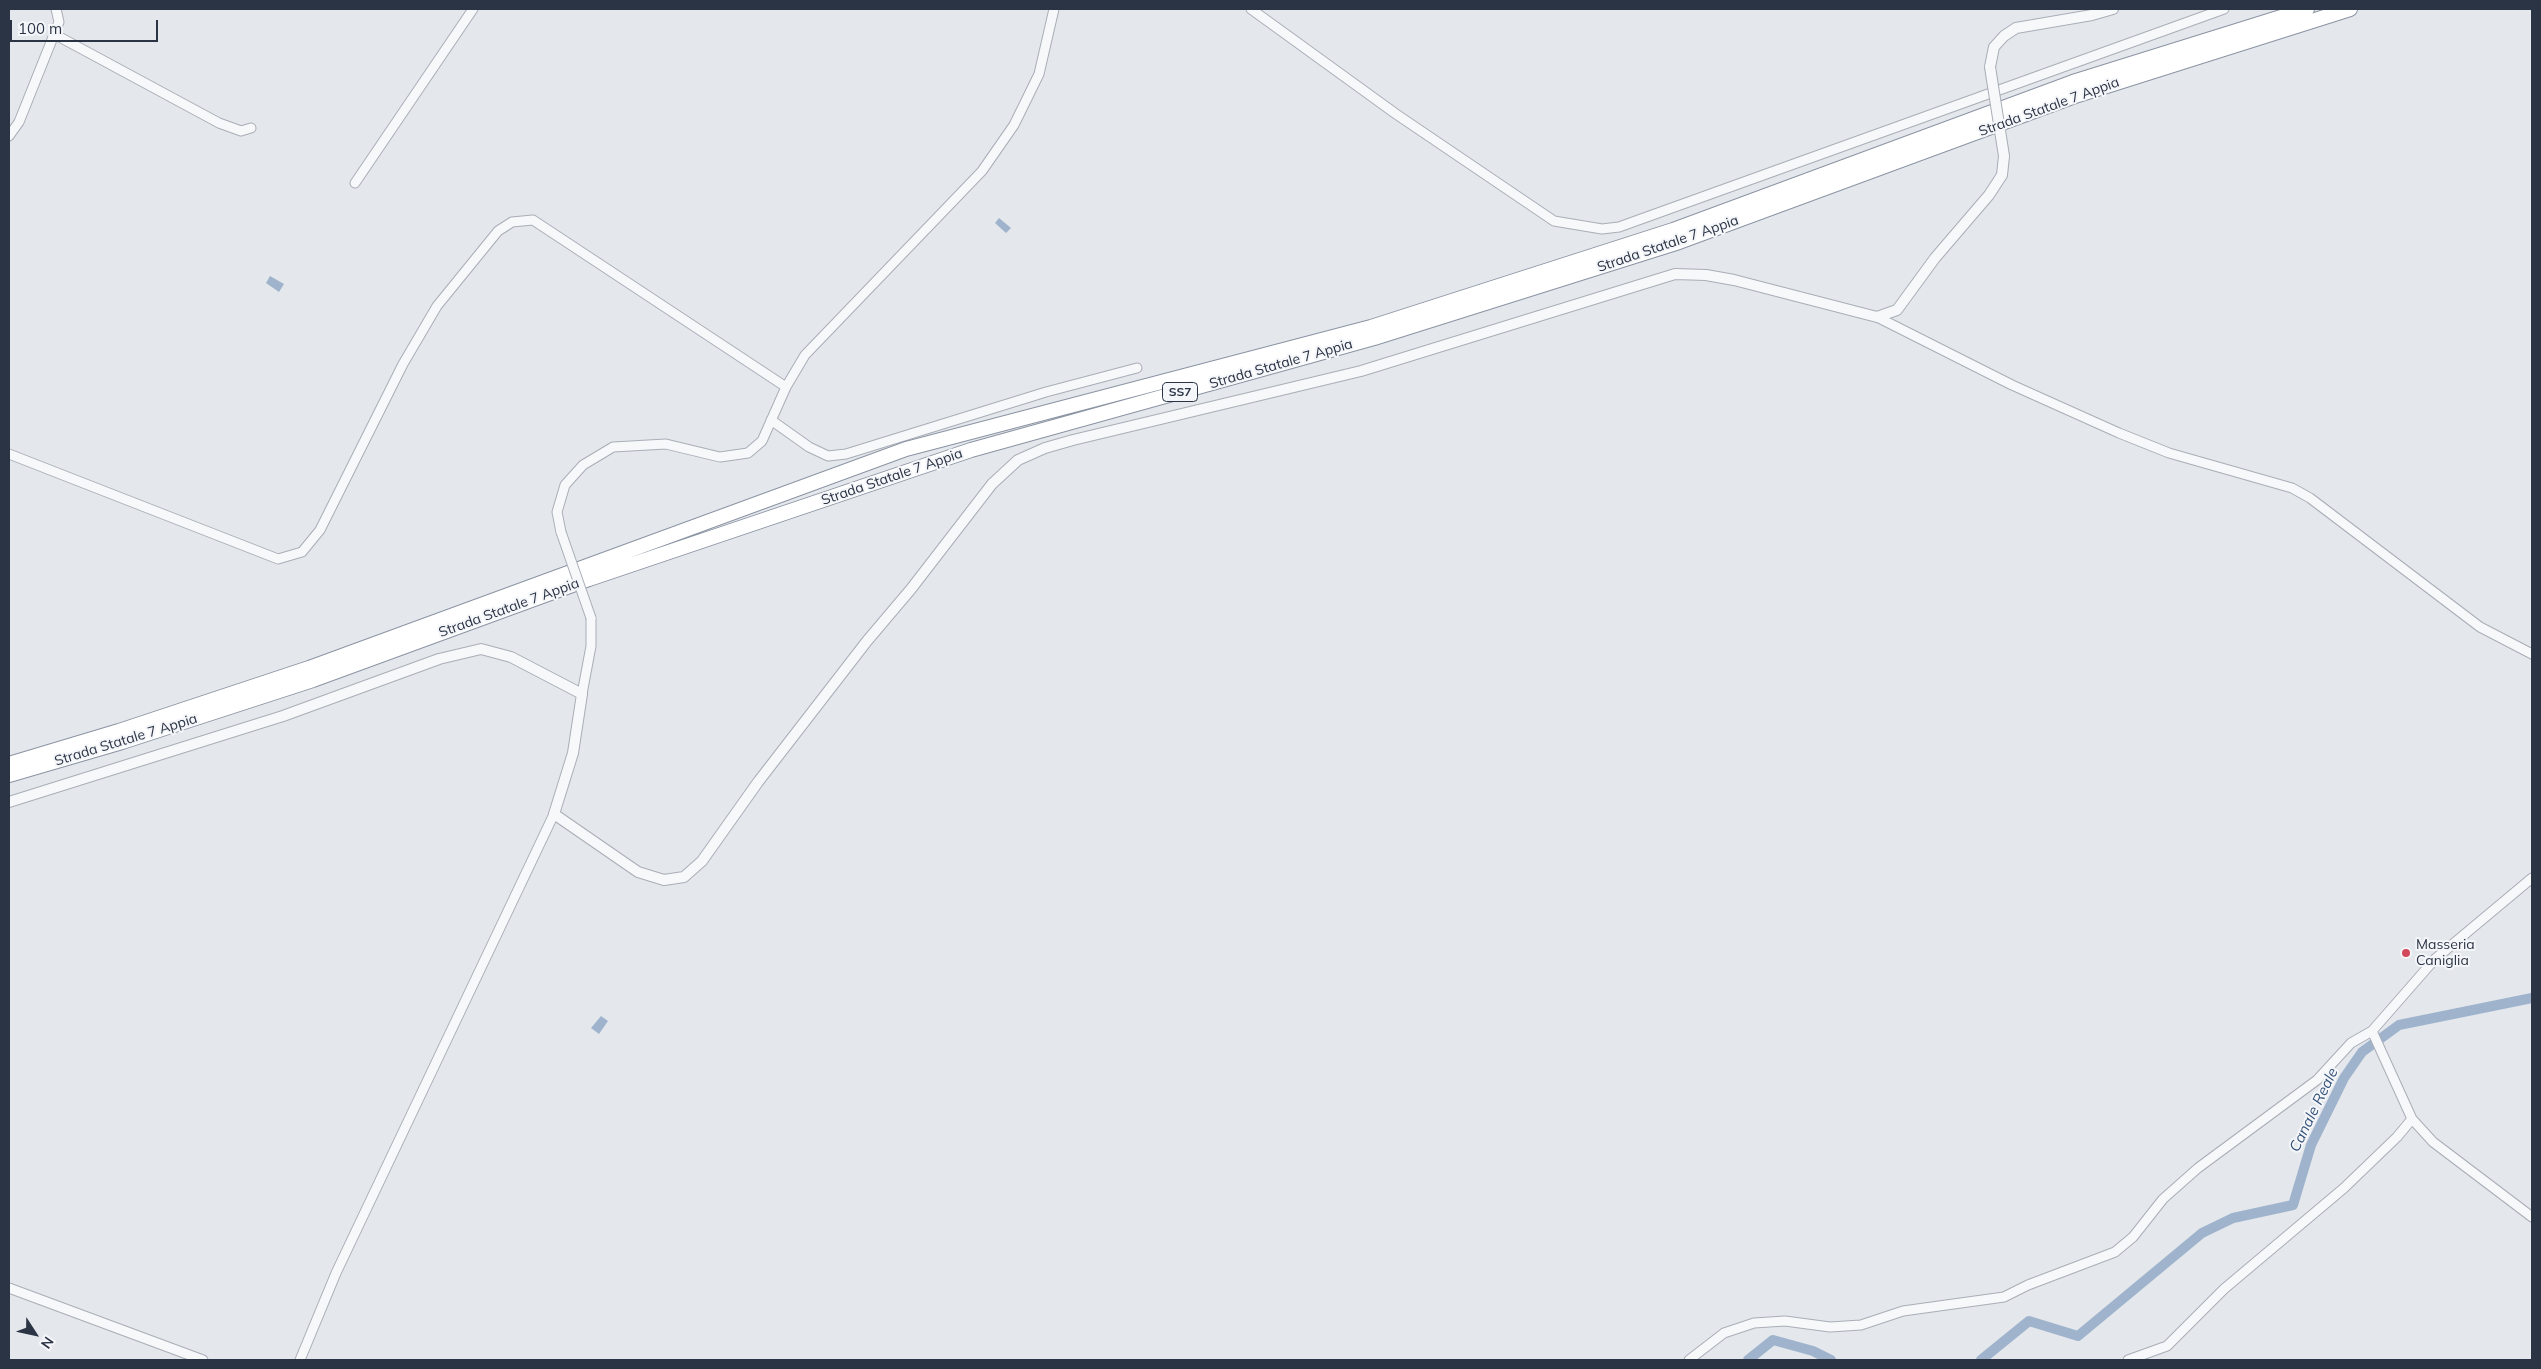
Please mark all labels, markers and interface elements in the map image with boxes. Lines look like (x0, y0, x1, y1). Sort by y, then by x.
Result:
scale bar (12, 10, 160, 42)
text: 100 m (18, 19, 62, 38)
street label: Strada Statale 7 Appia (1976, 74, 2122, 140)
street label: Strada Statale 7 Appia (1595, 212, 1741, 276)
street label: Strada Statale 7 Appia (1207, 335, 1355, 393)
road number: SS7 (1162, 382, 1198, 402)
street label: Strada Statale 7 Appia (819, 445, 965, 509)
street label: Strada Statale 7 Appia (436, 575, 582, 641)
street label: Strada Statale 7 Appia (53, 710, 199, 770)
place label: Masseria Caniglia (2416, 937, 2475, 970)
marker: Masseria Caniglia (2400, 947, 2412, 959)
water label: Canale Reale (2286, 1065, 2342, 1155)
north arrow (10, 1309, 60, 1359)
text: N (37, 1333, 58, 1352)

